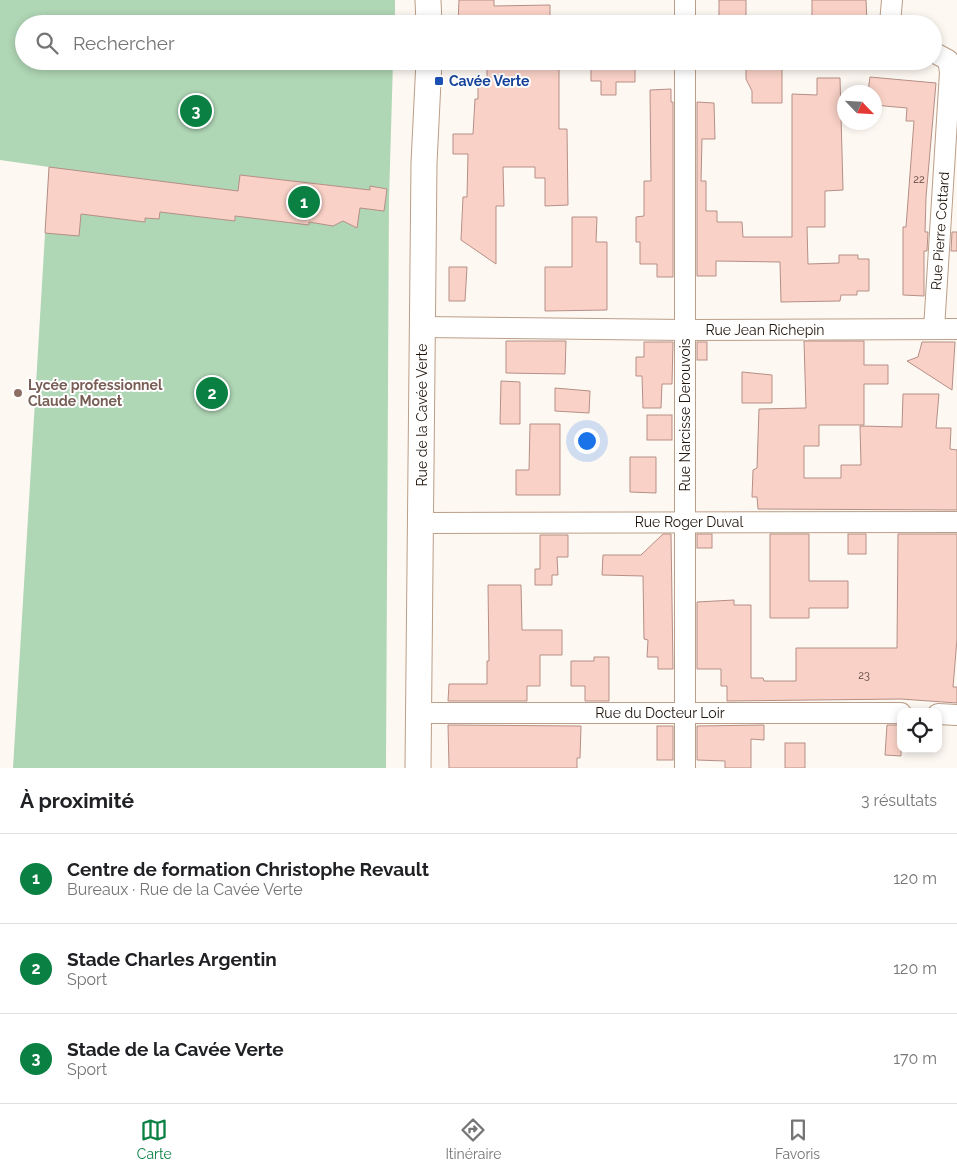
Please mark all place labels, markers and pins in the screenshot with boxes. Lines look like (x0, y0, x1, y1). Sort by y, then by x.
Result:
place label: Cavée Verte (449, 73, 530, 89)
marker: Cavée Verte (433, 75, 445, 87)
pin: 3 (180, 92, 212, 130)
pin: 1 (288, 183, 320, 221)
pin: 2 (196, 374, 228, 412)
place label: Lycée professionnel Claude Monet (28, 377, 163, 409)
marker: Lycée professionnel Claude Monet (12, 387, 24, 399)

